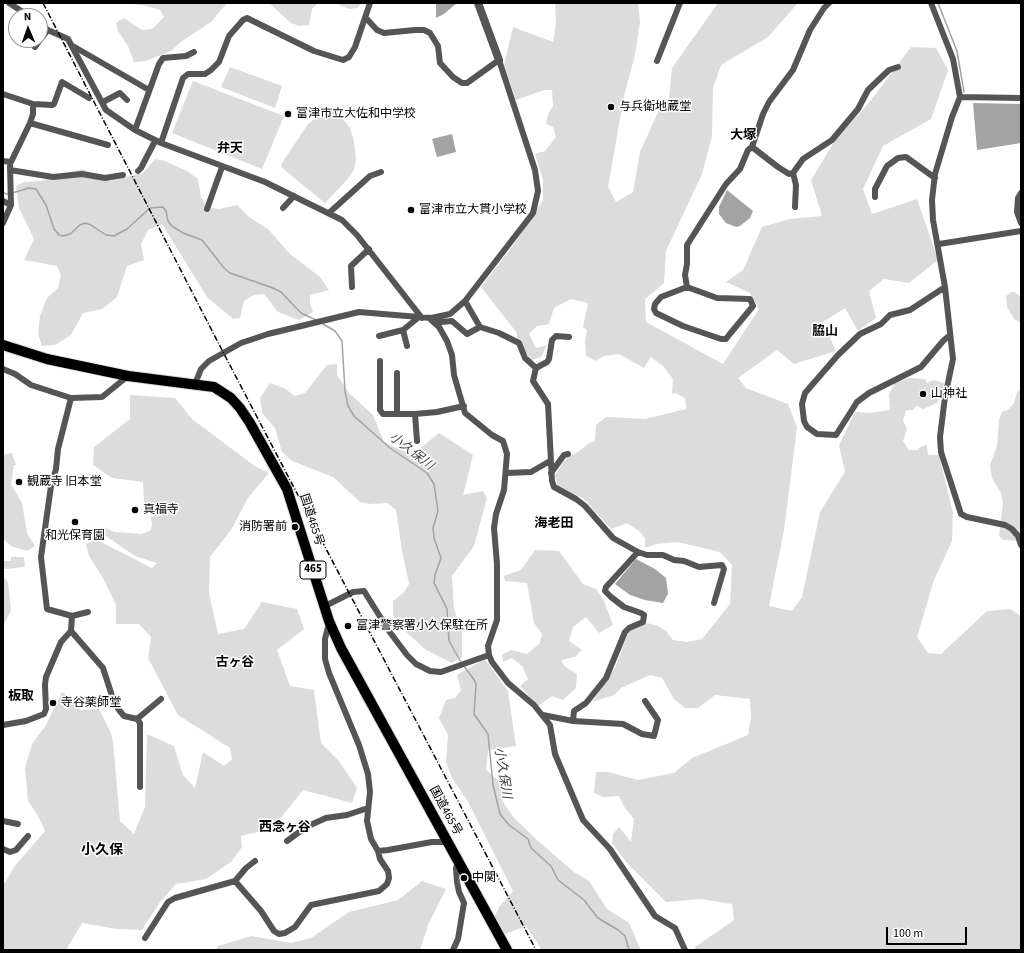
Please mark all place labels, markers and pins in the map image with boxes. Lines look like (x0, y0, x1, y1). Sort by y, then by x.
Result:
place label: 与兵衛地蔵堂 (619, 100, 691, 114)
marker: 与兵衛地蔵堂 (606, 102, 616, 112)
place label: 富津市立大佐和中学校 (296, 107, 416, 121)
marker: 富津市立大佐和中学校 (283, 109, 293, 119)
place label: 富津市立大貫小学校 (419, 203, 527, 217)
marker: 富津市立大貫小学校 (406, 205, 416, 215)
place label: 山神社 (931, 387, 967, 401)
marker: 山神社 (918, 389, 928, 399)
place label: 観蔵寺 旧本堂 (27, 475, 101, 489)
marker: 観蔵寺 旧本堂 (14, 477, 24, 487)
place label: 真福寺 (143, 503, 179, 517)
marker: 真福寺 (130, 505, 140, 515)
marker: 和光保育園 (70, 517, 80, 527)
place label: 消防署前 (239, 520, 287, 534)
marker: 消防署前 (290, 522, 300, 532)
place label: 和光保育園 (45, 529, 105, 543)
place label: 富津警察署小久保駐在所 (356, 619, 488, 633)
marker: 富津警察署小久保駐在所 (343, 621, 353, 631)
place label: 寺谷薬師堂 (61, 696, 121, 710)
marker: 寺谷薬師堂 (48, 698, 58, 708)
place label: 中関 (472, 871, 496, 885)
marker: 中関 (459, 873, 469, 883)

